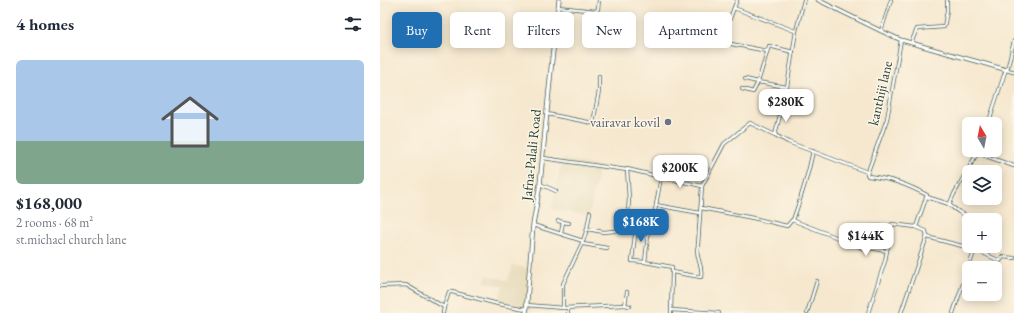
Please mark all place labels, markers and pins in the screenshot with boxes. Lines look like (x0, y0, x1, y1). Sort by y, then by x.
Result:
pin: $280K (758, 89, 814, 123)
place label: vairavar kovil (590, 113, 661, 131)
marker: vairavar kovil (663, 117, 673, 127)
pin: $200K (652, 155, 708, 189)
pin: $168K (613, 209, 669, 243)
pin: $144K (838, 223, 894, 257)

